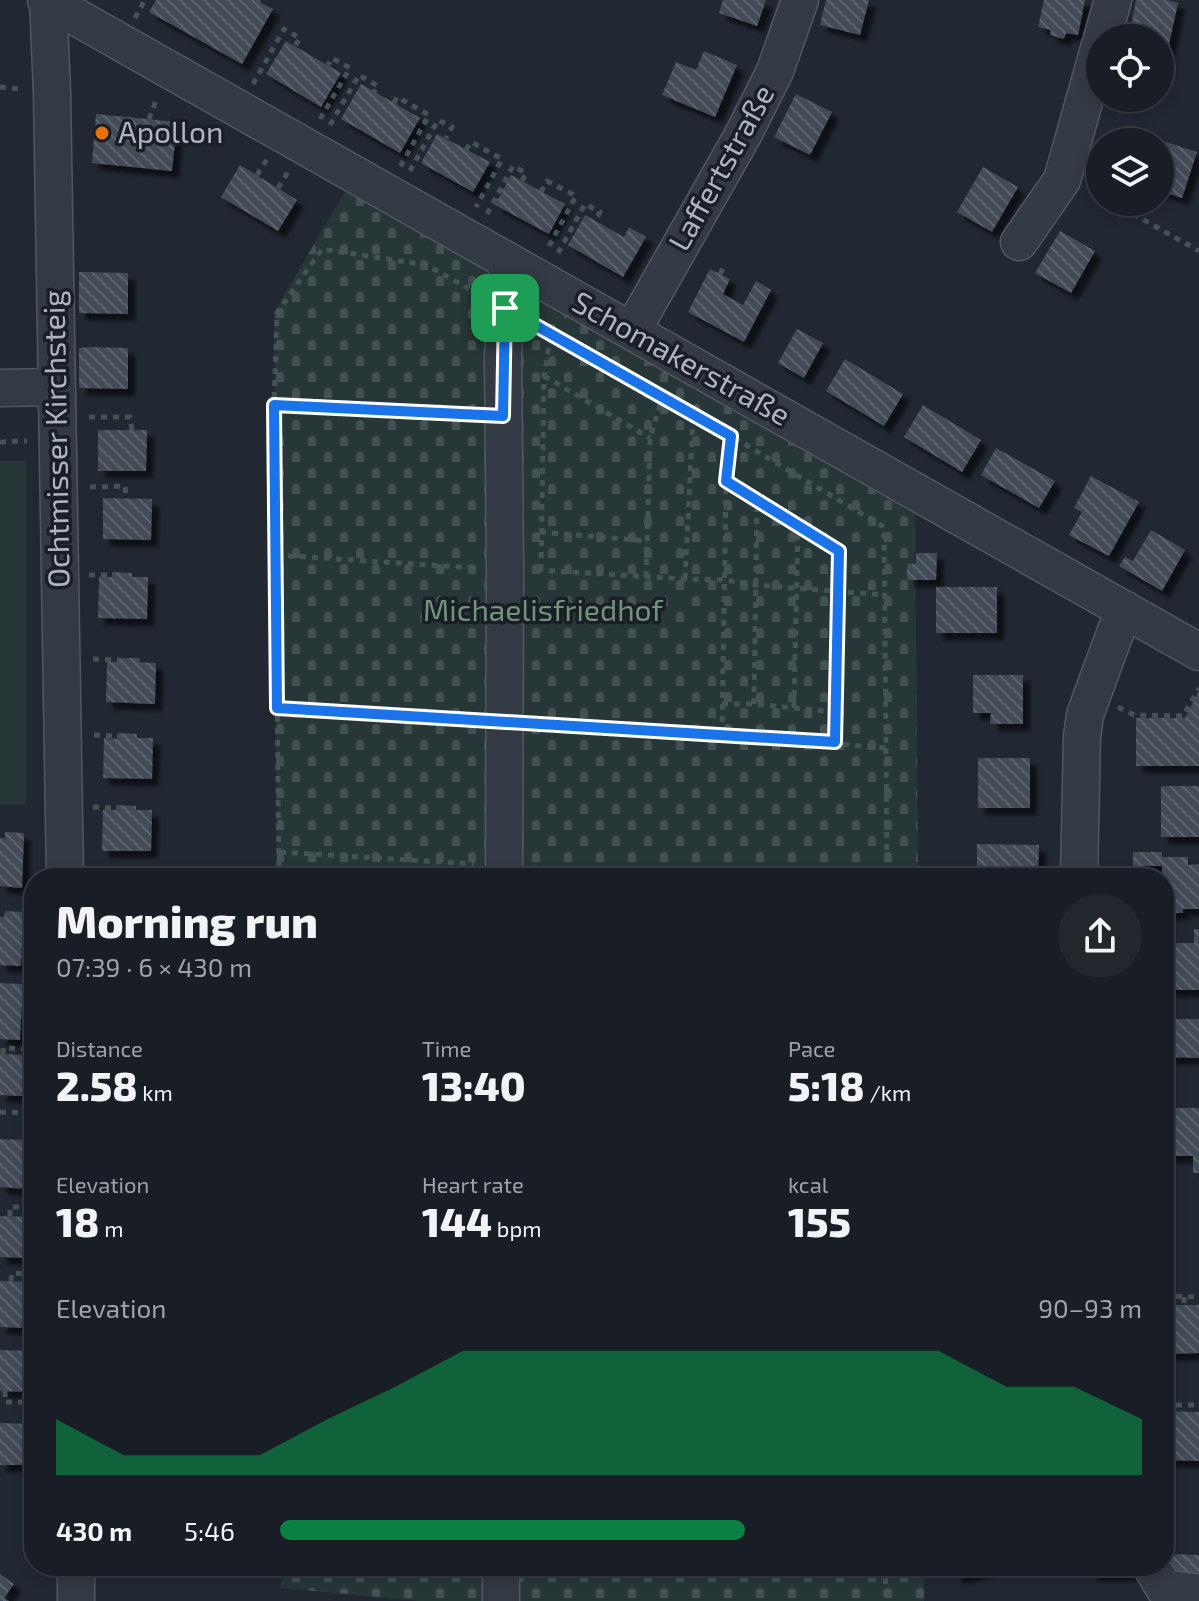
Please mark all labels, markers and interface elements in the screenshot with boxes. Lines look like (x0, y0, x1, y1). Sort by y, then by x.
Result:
map controls (1086, 24, 1174, 216)
button: locate (1086, 24, 1174, 112)
street label: Laffertstraße (660, 78, 781, 256)
place label: Apollon (118, 113, 223, 149)
marker: Apollon (93, 124, 111, 142)
button: layers (1086, 128, 1174, 216)
pin (471, 274, 539, 342)
street label: Schomakerstraße (567, 283, 797, 432)
icon: arrive (483, 286, 527, 330)
street label: Ochtmisser Kirchsteig (34, 290, 76, 588)
park label: Michaelisfriedhof (423, 591, 664, 627)
text: Morning run (56, 894, 318, 947)
button: share (1058, 894, 1142, 978)
text: 07:39 · 6 × 430 m (56, 951, 252, 982)
text: Distance (56, 1035, 143, 1061)
text: Time (422, 1035, 471, 1061)
text: Pace (788, 1035, 835, 1061)
text: 2.58 (56, 1061, 137, 1109)
text: 13:40 (422, 1061, 525, 1109)
text: 5:18 (788, 1061, 864, 1109)
text: km (137, 1079, 173, 1105)
text: /km (864, 1079, 911, 1105)
text: Elevation (56, 1171, 149, 1197)
text: Heart rate (422, 1171, 524, 1197)
text: kcal (788, 1171, 828, 1197)
text: 18 (56, 1197, 99, 1245)
text: 144 (422, 1197, 492, 1245)
text: 155 (788, 1197, 851, 1245)
text: m (99, 1215, 124, 1241)
text: bpm (492, 1215, 541, 1241)
text: Elevation (56, 1292, 166, 1323)
text: 90–93 m (1038, 1292, 1142, 1323)
text: 430 m (56, 1515, 132, 1546)
text: 5:46 (184, 1515, 235, 1546)

